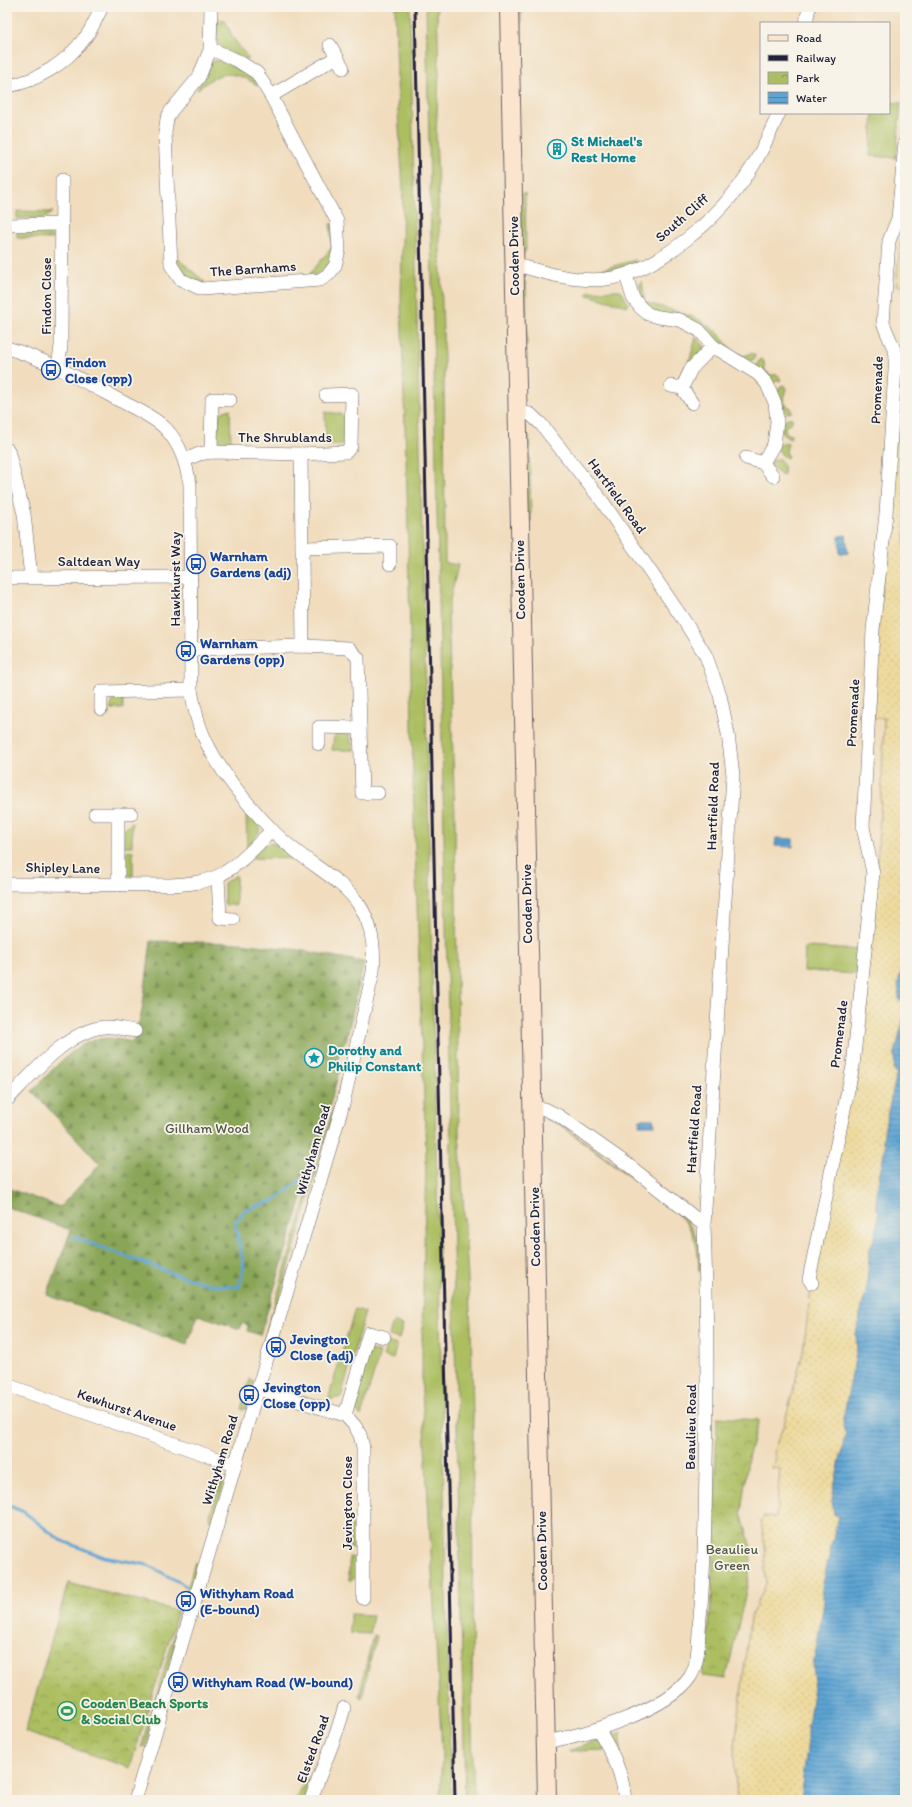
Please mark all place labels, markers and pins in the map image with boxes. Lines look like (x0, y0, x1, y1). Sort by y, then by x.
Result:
place label: St Michael's Rest Home (571, 133, 642, 166)
building icon: St Michael's Rest Home (546, 138, 568, 160)
place label: Findon Close (opp) (65, 354, 133, 387)
bus stop icon: Findon Close (opp) (40, 359, 62, 381)
place label: Warnham Gardens (adj) (210, 548, 292, 581)
bus stop icon: Warnham Gardens (adj) (185, 553, 207, 575)
place label: Warnham Gardens (opp) (200, 635, 285, 668)
bus stop icon: Warnham Gardens (opp) (175, 640, 197, 662)
place label: Dorothy and Philip Constant (328, 1042, 422, 1075)
place icon: Dorothy and Philip Constant (303, 1047, 325, 1069)
place label: Jevington Close (adj) (289, 1331, 354, 1364)
bus stop icon: Jevington Close (adj) (265, 1336, 287, 1358)
place label: Jevington Close (opp) (262, 1379, 331, 1412)
bus stop icon: Jevington Close (opp) (238, 1384, 260, 1406)
place label: Withyham Road (E-bound) (200, 1585, 294, 1618)
bus stop icon: Withyham Road (E-bound) (175, 1590, 197, 1612)
bus stop icon: Withyham Road (W-bound) (167, 1671, 189, 1693)
place label: Withyham Road (W-bound) (192, 1674, 353, 1691)
place label: Cooden Beach Sports & Social Club (81, 1695, 208, 1728)
sports icon: Cooden Beach Sports & Social Club (56, 1700, 78, 1722)

